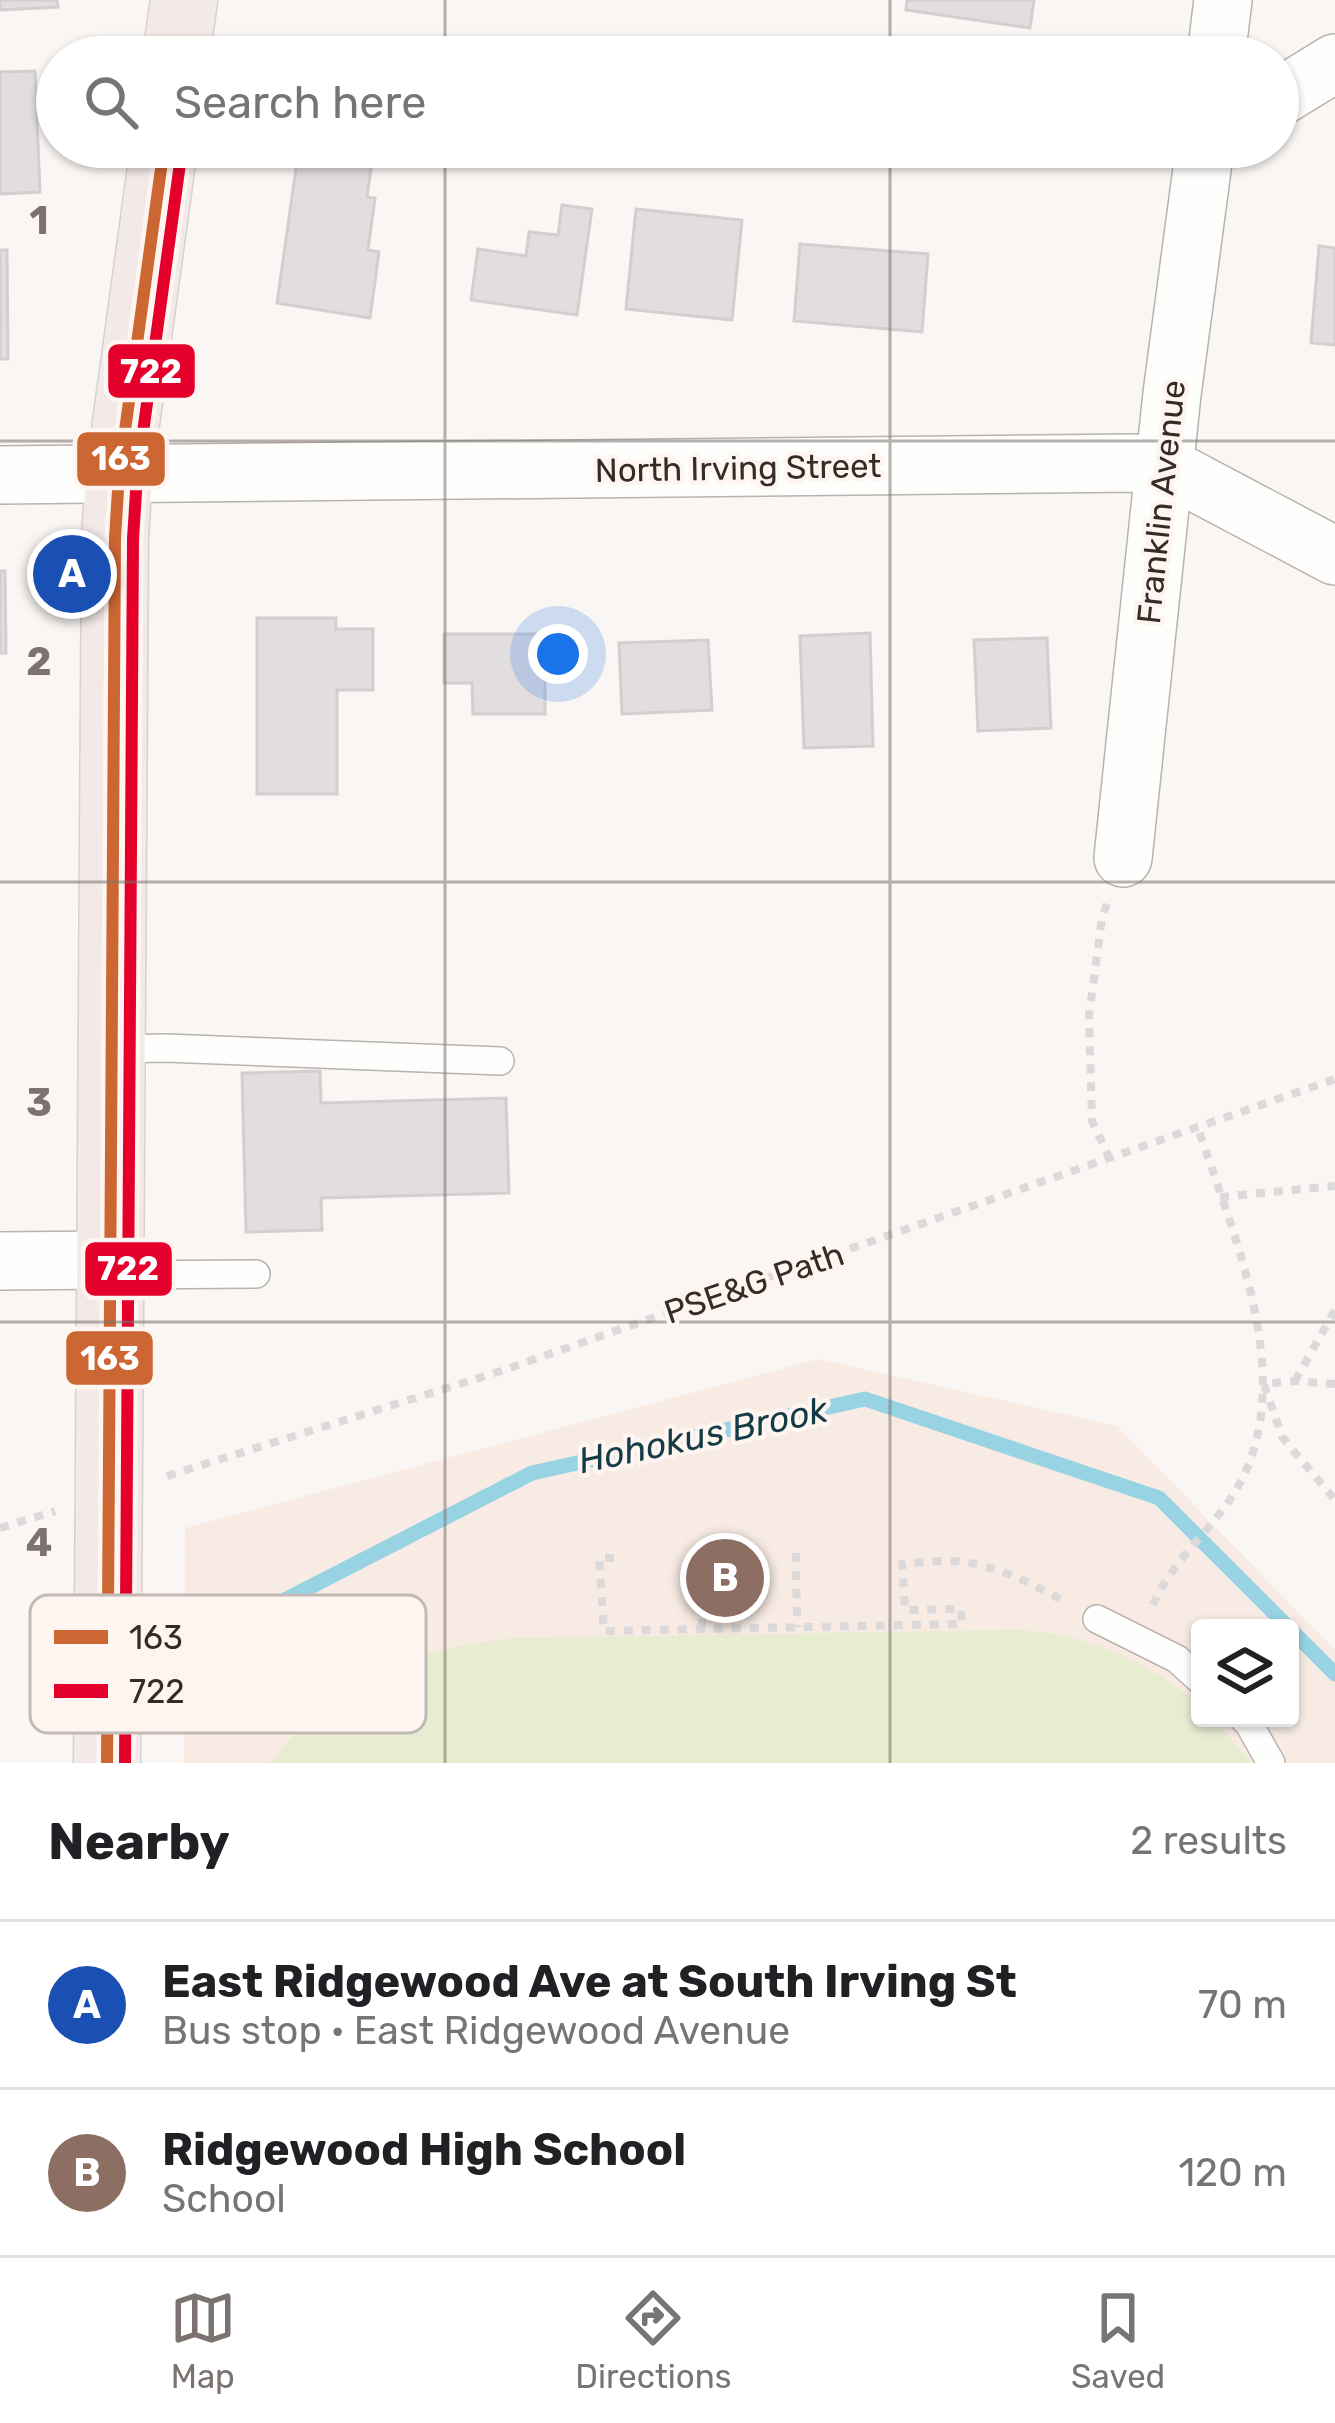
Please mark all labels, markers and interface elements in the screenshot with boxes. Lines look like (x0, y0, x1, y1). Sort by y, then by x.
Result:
search box (36, 36, 1299, 168)
icon: search (78, 69, 144, 135)
text: Search here (174, 76, 426, 129)
text: 1 (29, 198, 49, 244)
line badge: 722 (106, 342, 197, 400)
text: 722 (120, 352, 182, 391)
street label: Franklin Avenue (1129, 378, 1193, 626)
line badge: 163 (75, 430, 167, 488)
text: 163 (91, 439, 151, 478)
street label: North Irving Street (594, 446, 882, 490)
pin: A (33, 529, 111, 619)
your location (528, 624, 588, 684)
text: 2 (26, 639, 52, 685)
text: 3 (26, 1080, 52, 1126)
street label: PSE&G Path (659, 1234, 849, 1332)
line badge: 722 (83, 1240, 174, 1298)
text: 722 (97, 1249, 159, 1288)
line badge: 163 (64, 1329, 155, 1387)
text: 163 (80, 1339, 140, 1378)
water label: Hohokus Brook (574, 1387, 832, 1482)
text: 4 (26, 1520, 52, 1566)
pin: B (686, 1533, 764, 1623)
legend (30, 1595, 426, 1733)
text: 163 (129, 1618, 183, 1657)
map controls (1191, 1619, 1299, 1727)
button: layers (1191, 1619, 1299, 1727)
text: 722 (129, 1672, 185, 1711)
text: Nearby (48, 1811, 230, 1872)
text: 2 results (1130, 1818, 1287, 1864)
text: East Ridgewood Ave at South Irving St (162, 1955, 1017, 2008)
text: A (73, 1982, 101, 2028)
text: 70 m (1198, 1982, 1287, 2028)
text: Bus stop · East Ridgewood Avenue (162, 2008, 790, 2054)
text: Ridgewood High School (162, 2123, 686, 2176)
text: B (73, 2150, 101, 2196)
text: 120 m (1178, 2150, 1287, 2196)
text: School (162, 2176, 286, 2222)
tab: Map (170, 2285, 236, 2396)
tab: Directions (575, 2285, 732, 2396)
tab: Saved (1071, 2285, 1165, 2396)

